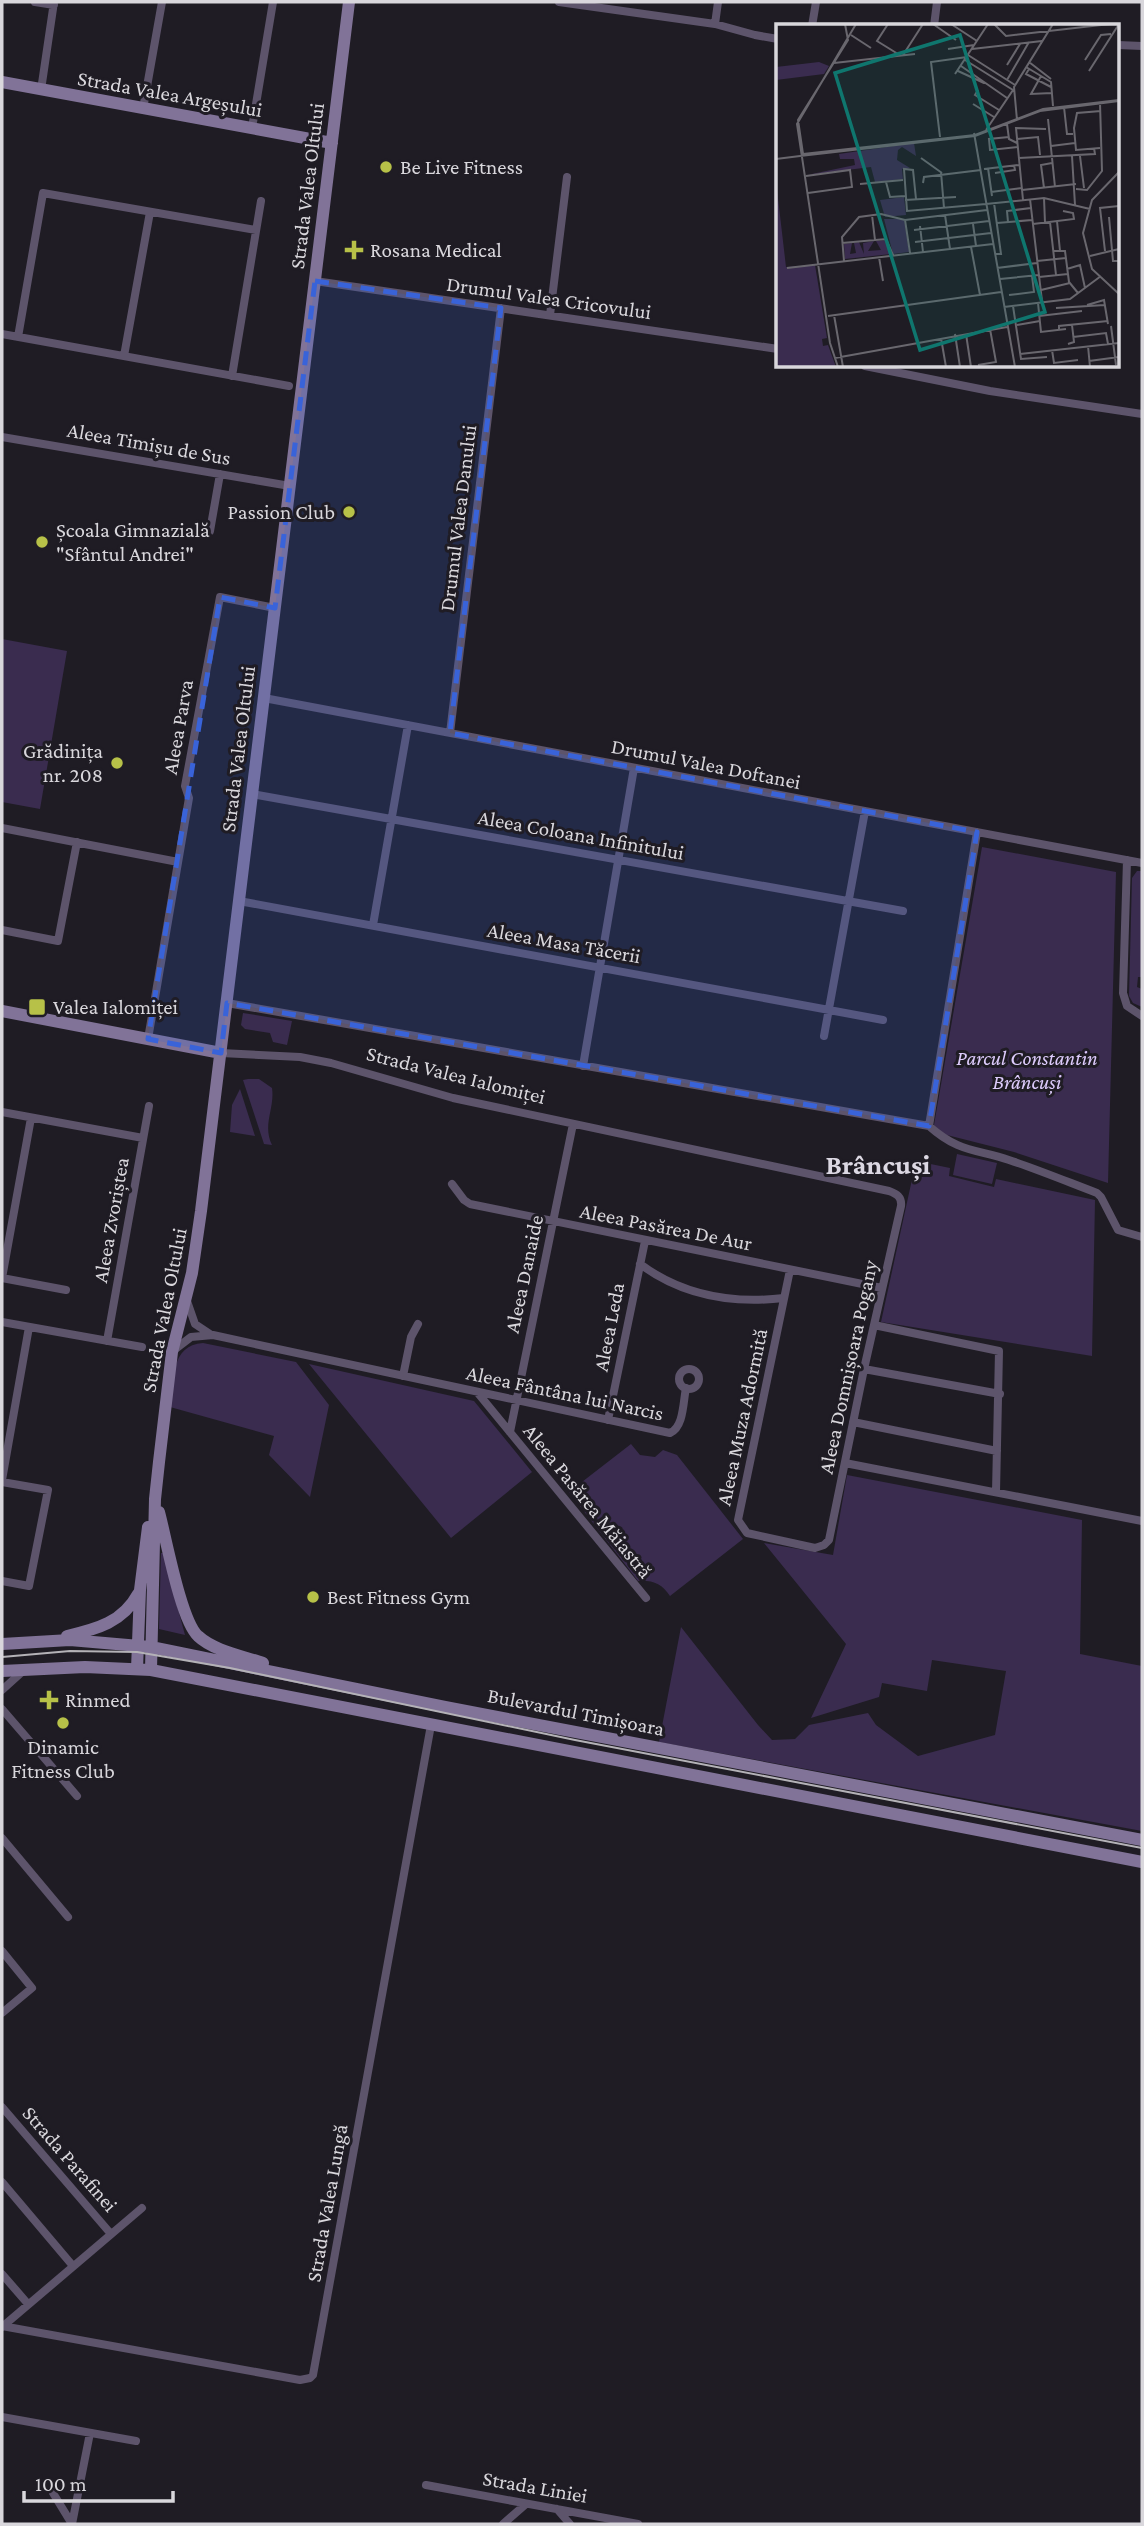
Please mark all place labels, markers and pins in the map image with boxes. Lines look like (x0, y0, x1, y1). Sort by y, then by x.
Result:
place label: Be Live Fitness (400, 155, 523, 179)
marker: Be Live Fitness (378, 159, 394, 175)
place label: Rosana Medical (370, 238, 502, 262)
marker: Rosana Medical (344, 240, 364, 260)
place label: Passion Club (228, 500, 335, 524)
marker: Passion Club (341, 504, 357, 520)
place label: Școala Gimnazială "Sfântul Andrei" (56, 518, 210, 566)
marker: Școala Gimnazială "Sfântul Andrei" (34, 534, 50, 550)
place label: Grădinița nr. 208 (23, 739, 103, 787)
marker: Grădinița nr. 208 (109, 755, 125, 771)
place label: Valea Ialomiței (53, 995, 179, 1020)
marker: Valea Ialomiței (27, 997, 47, 1017)
place label: Best Fitness Gym (327, 1585, 470, 1609)
marker: Best Fitness Gym (305, 1589, 321, 1605)
place label: Rinmed (65, 1688, 131, 1712)
marker: Rinmed (39, 1690, 59, 1710)
marker: Dinamic Fitness Club (55, 1715, 71, 1731)
place label: Dinamic Fitness Club (11, 1735, 115, 1783)

